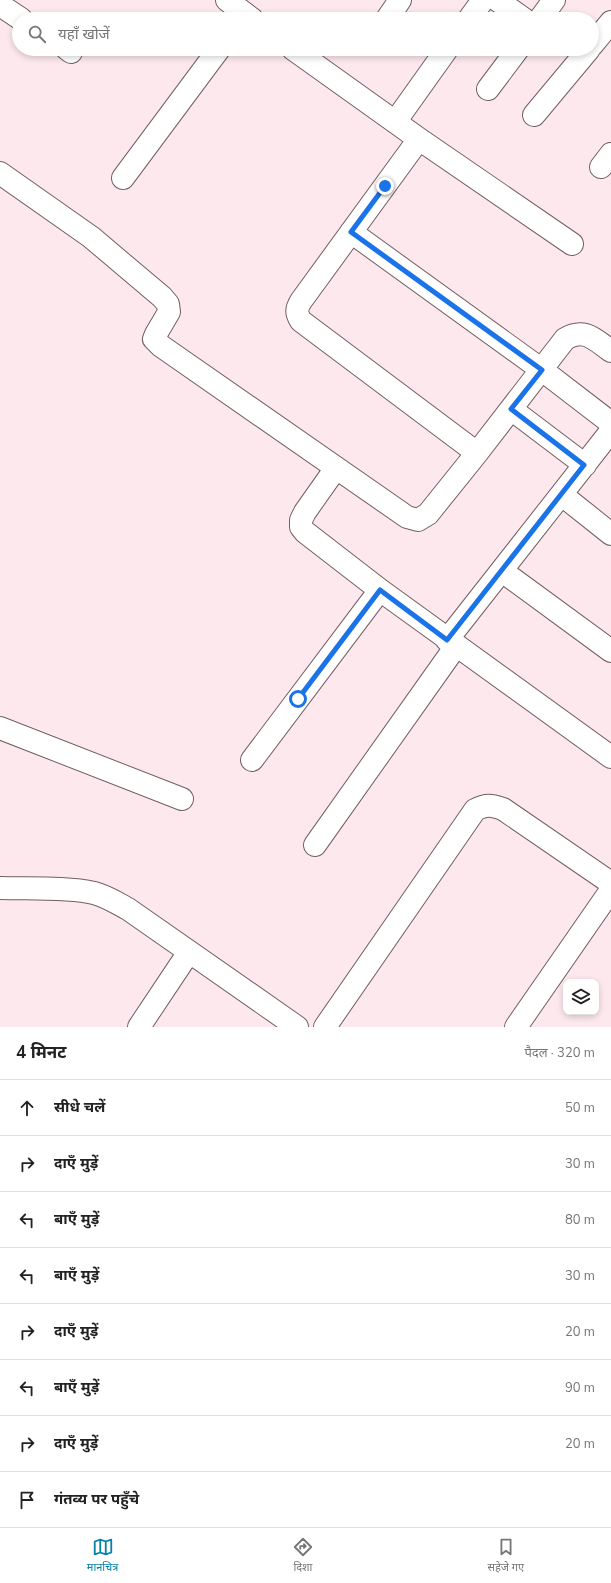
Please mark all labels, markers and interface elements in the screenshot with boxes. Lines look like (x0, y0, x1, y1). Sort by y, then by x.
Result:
search box (12, 12, 599, 56)
icon: search (26, 23, 48, 45)
text: यहाँ खोजें (58, 24, 110, 44)
route end (376, 177, 394, 195)
route start (289, 690, 307, 708)
map controls (563, 979, 599, 1015)
button: layers (563, 979, 599, 1015)
text: 4 मिनट (16, 1041, 66, 1064)
text: पैदल · 320 m (524, 1044, 595, 1062)
icon: ahead (16, 1097, 38, 1119)
text: सीधे चलें (54, 1097, 105, 1117)
text: 50 m (565, 1099, 595, 1117)
icon: right (16, 1153, 38, 1175)
text: दाएँ मुड़ें (54, 1153, 98, 1173)
text: 30 m (565, 1155, 595, 1173)
icon: left (16, 1209, 38, 1231)
text: बाएँ मुड़ें (54, 1209, 99, 1229)
text: 80 m (565, 1211, 595, 1229)
icon: left (16, 1265, 38, 1287)
text: बाएँ मुड़ें (54, 1265, 99, 1285)
text: 30 m (565, 1267, 595, 1285)
icon: right (16, 1321, 38, 1343)
text: दाएँ मुड़ें (54, 1321, 98, 1341)
text: 20 m (565, 1323, 595, 1341)
icon: left (16, 1377, 38, 1399)
text: बाएँ मुड़ें (54, 1377, 99, 1397)
text: 90 m (565, 1379, 595, 1397)
icon: right (16, 1433, 38, 1455)
text: दाएँ मुड़ें (54, 1433, 98, 1453)
text: 20 m (565, 1435, 595, 1453)
icon: arrive (16, 1489, 38, 1511)
text: गंतव्य पर पहुँचे (54, 1489, 139, 1509)
tab: मानचित्र (87, 1536, 118, 1575)
tab: दिशा (292, 1536, 314, 1575)
tab: सहेजे गए (488, 1536, 524, 1575)

